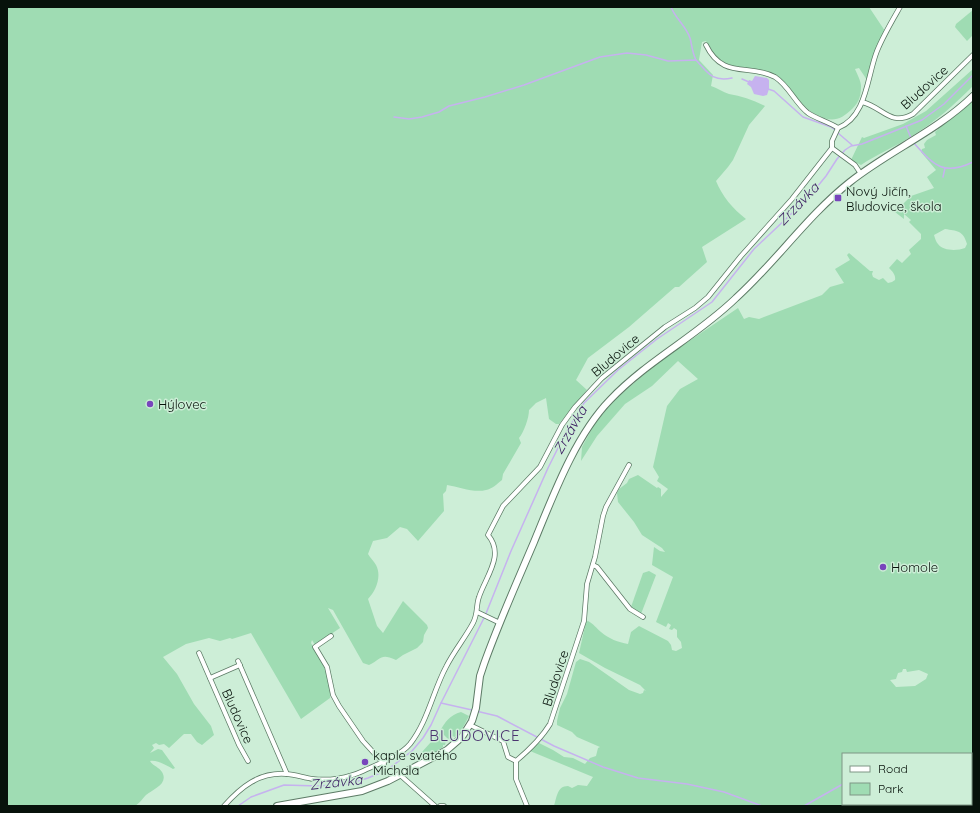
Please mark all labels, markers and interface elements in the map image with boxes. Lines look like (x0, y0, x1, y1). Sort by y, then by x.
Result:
street label: Bludovice (897, 62, 951, 112)
water label: Zrzávka (773, 178, 824, 229)
place label: Nový Jičín, Bludovice, škola (846, 183, 942, 214)
marker: Nový Jičín, Bludovice, škola (833, 193, 843, 203)
street label: Bludovice (588, 330, 642, 380)
place label: Hýlovec (158, 396, 207, 412)
marker: Hýlovec (145, 399, 155, 409)
water label: Zrzávka (549, 401, 592, 457)
place label: Homole (891, 559, 938, 575)
marker: Homole (878, 562, 888, 572)
street label: Bludovice (538, 648, 572, 708)
street label: Bludovice (219, 686, 257, 746)
district label: BLUDOVICE (429, 726, 521, 745)
place label: kaple svatého Michala (373, 747, 457, 778)
legend (842, 753, 972, 805)
marker: kaple svatého Michala (360, 757, 370, 767)
text: Road (878, 761, 908, 776)
water label: Zrzávka (309, 770, 365, 794)
text: Park (878, 781, 903, 796)

